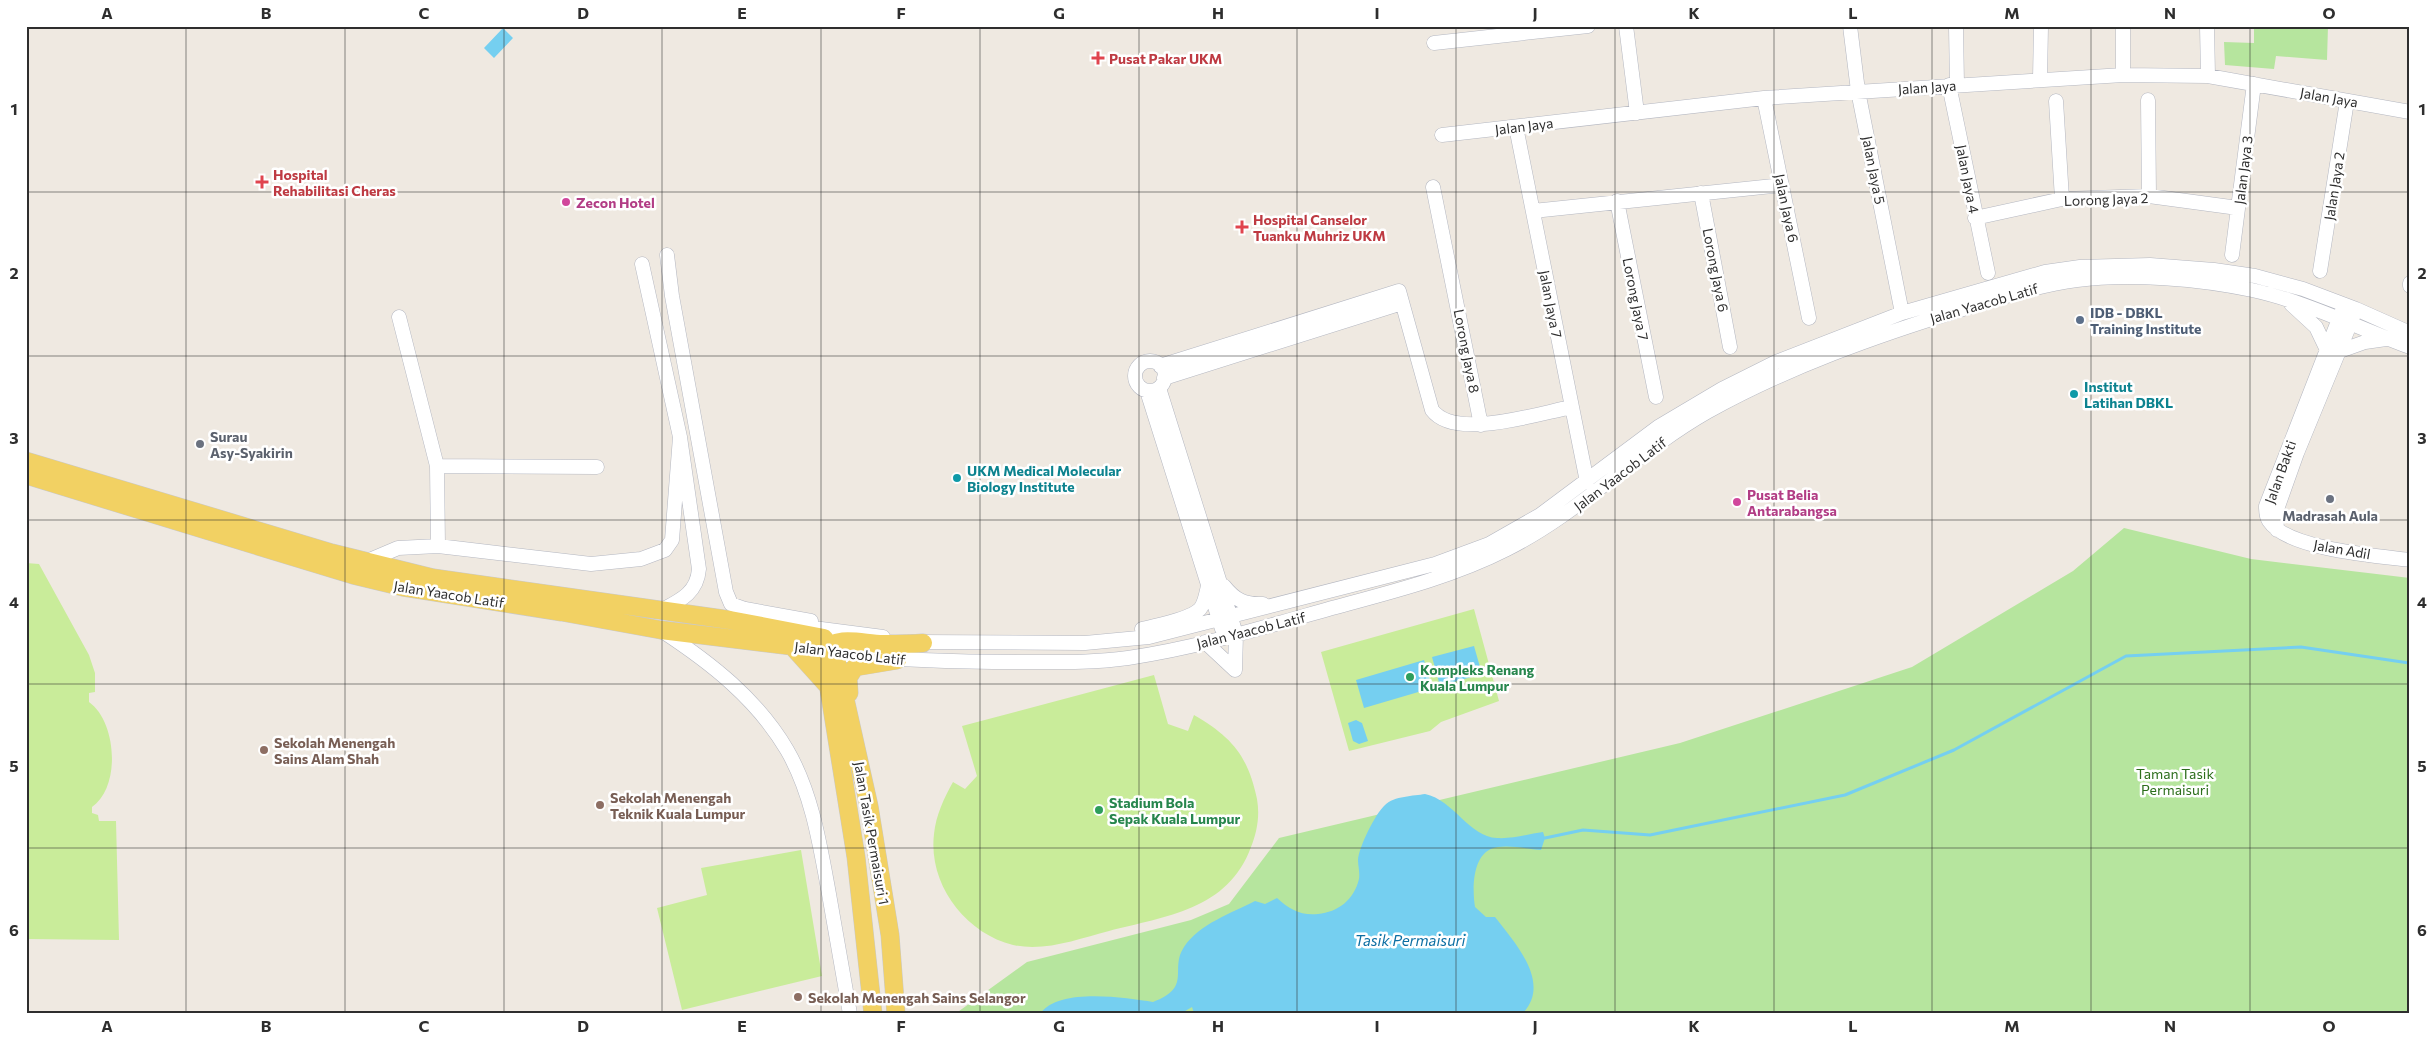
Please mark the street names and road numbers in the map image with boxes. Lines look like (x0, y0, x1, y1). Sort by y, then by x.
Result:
street label: Jalan Jaya (1897, 76, 1957, 98)
street label: Jalan Jaya (2299, 84, 2359, 110)
street label: Jalan Jaya (1494, 114, 1554, 138)
street label: Jalan Jaya 5 (1859, 134, 1889, 206)
street label: Jalan Jaya 3 (2230, 135, 2256, 205)
street label: Jalan Jaya 4 (1953, 143, 1983, 215)
street label: Jalan Jaya 2 (2320, 150, 2348, 221)
street label: Jalan Jaya 6 (1771, 172, 1803, 244)
street label: Lorong Jaya 2 (2063, 189, 2149, 209)
street label: Lorong Jaya 6 (1700, 227, 1732, 313)
street label: Lorong Jaya 7 (1620, 256, 1652, 342)
street label: Jalan Jaya 7 (1536, 269, 1566, 339)
street label: Jalan Yaacob Latif (1928, 279, 2041, 327)
street label: Lorong Jaya 8 (1451, 308, 1483, 394)
street label: Jalan Yaacob Latif (1570, 433, 1670, 514)
street label: Jalan Bakti (2261, 438, 2299, 506)
street label: Jalan Adil (2312, 536, 2372, 562)
street label: Jalan Yaacob Latif (392, 577, 506, 611)
street label: Jalan Yaacob Latif (1195, 608, 1308, 652)
street label: Jalan Yaacob Latif (793, 638, 907, 668)
street label: Jalan Tasik Permaisuri 1 (851, 760, 893, 906)

